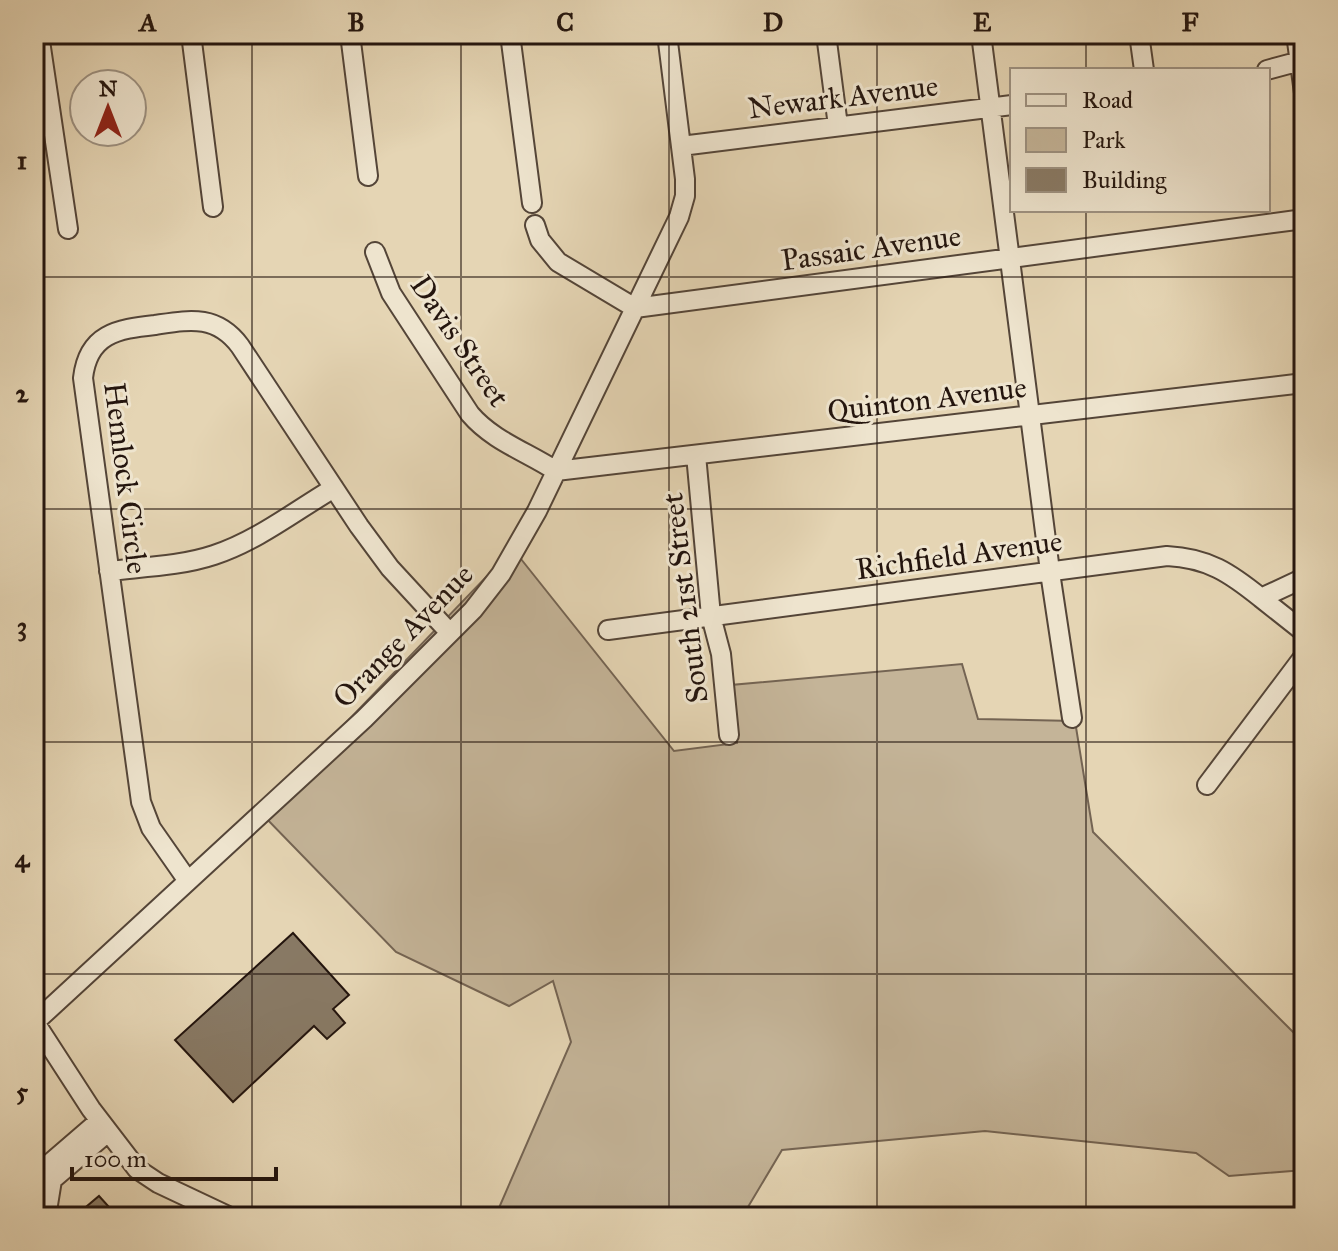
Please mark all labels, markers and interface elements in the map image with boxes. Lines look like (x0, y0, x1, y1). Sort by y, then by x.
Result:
text: A (137, 6, 157, 38)
text: B (347, 6, 365, 38)
text: C (556, 6, 574, 38)
text: D (763, 6, 783, 38)
text: E (973, 6, 992, 38)
text: F (1182, 6, 1199, 38)
street label: Newark Avenue (746, 67, 940, 127)
north arrow (68, 68, 148, 148)
legend (1010, 68, 1270, 212)
text: N (99, 75, 118, 102)
text: Road (1082, 85, 1133, 115)
text: Park (1082, 125, 1126, 155)
text: 1 (17, 144, 27, 176)
text: Building (1082, 165, 1167, 195)
street label: Passaic Avenue (779, 218, 963, 278)
street label: Davis Street (403, 268, 517, 414)
street label: Quinton Avenue (825, 369, 1029, 429)
text: 2 (16, 377, 30, 409)
street label: Hemlock Circle (96, 380, 156, 576)
street label: South 21st Street (654, 490, 716, 705)
street label: Richfield Avenue (853, 523, 1065, 587)
street label: Orange Avenue (325, 557, 481, 715)
text: 3 (17, 610, 27, 642)
text: 4 (15, 842, 31, 874)
text: 5 (16, 1075, 29, 1107)
scale bar (72, 1131, 276, 1181)
text: 100 m (84, 1144, 147, 1174)

